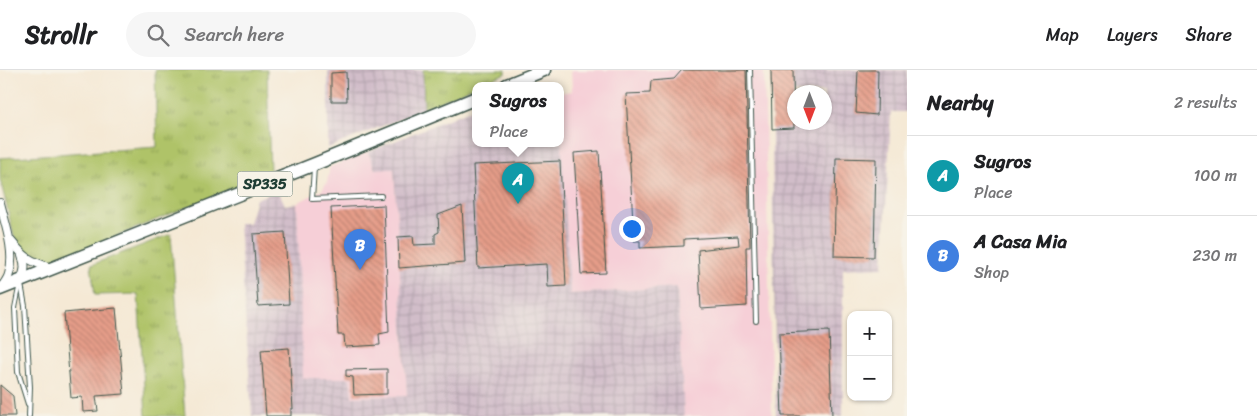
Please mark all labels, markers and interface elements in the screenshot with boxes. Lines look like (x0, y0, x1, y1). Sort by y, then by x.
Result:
search box (126, 12, 476, 57)
text: Strollr (25, 14, 96, 56)
text: Search here (184, 18, 284, 51)
text: Map (1046, 19, 1079, 51)
text: Layers (1107, 19, 1158, 51)
text: Share (1186, 19, 1232, 51)
icon: search (144, 21, 172, 49)
popup (472, 82, 564, 147)
text: Sugros (490, 84, 546, 117)
text: Nearby (927, 84, 993, 122)
north arrow (787, 85, 832, 130)
text: 2 results (1174, 88, 1237, 117)
text: Place (490, 117, 528, 146)
text: Sugros (974, 145, 1031, 178)
text: A (938, 161, 948, 190)
text: 100 m (1193, 161, 1237, 190)
pin: A (502, 163, 534, 204)
road number: SP335 (238, 172, 292, 196)
text: Place (974, 178, 1013, 207)
your location (619, 216, 645, 242)
text: A Casa Mia (974, 225, 1067, 258)
pin: B (344, 229, 376, 270)
text: B (938, 241, 948, 270)
text: 230 m (1192, 241, 1237, 270)
text: Shop (974, 258, 1009, 287)
map controls (847, 311, 892, 401)
button: + (847, 311, 892, 356)
button: − (847, 356, 892, 401)

